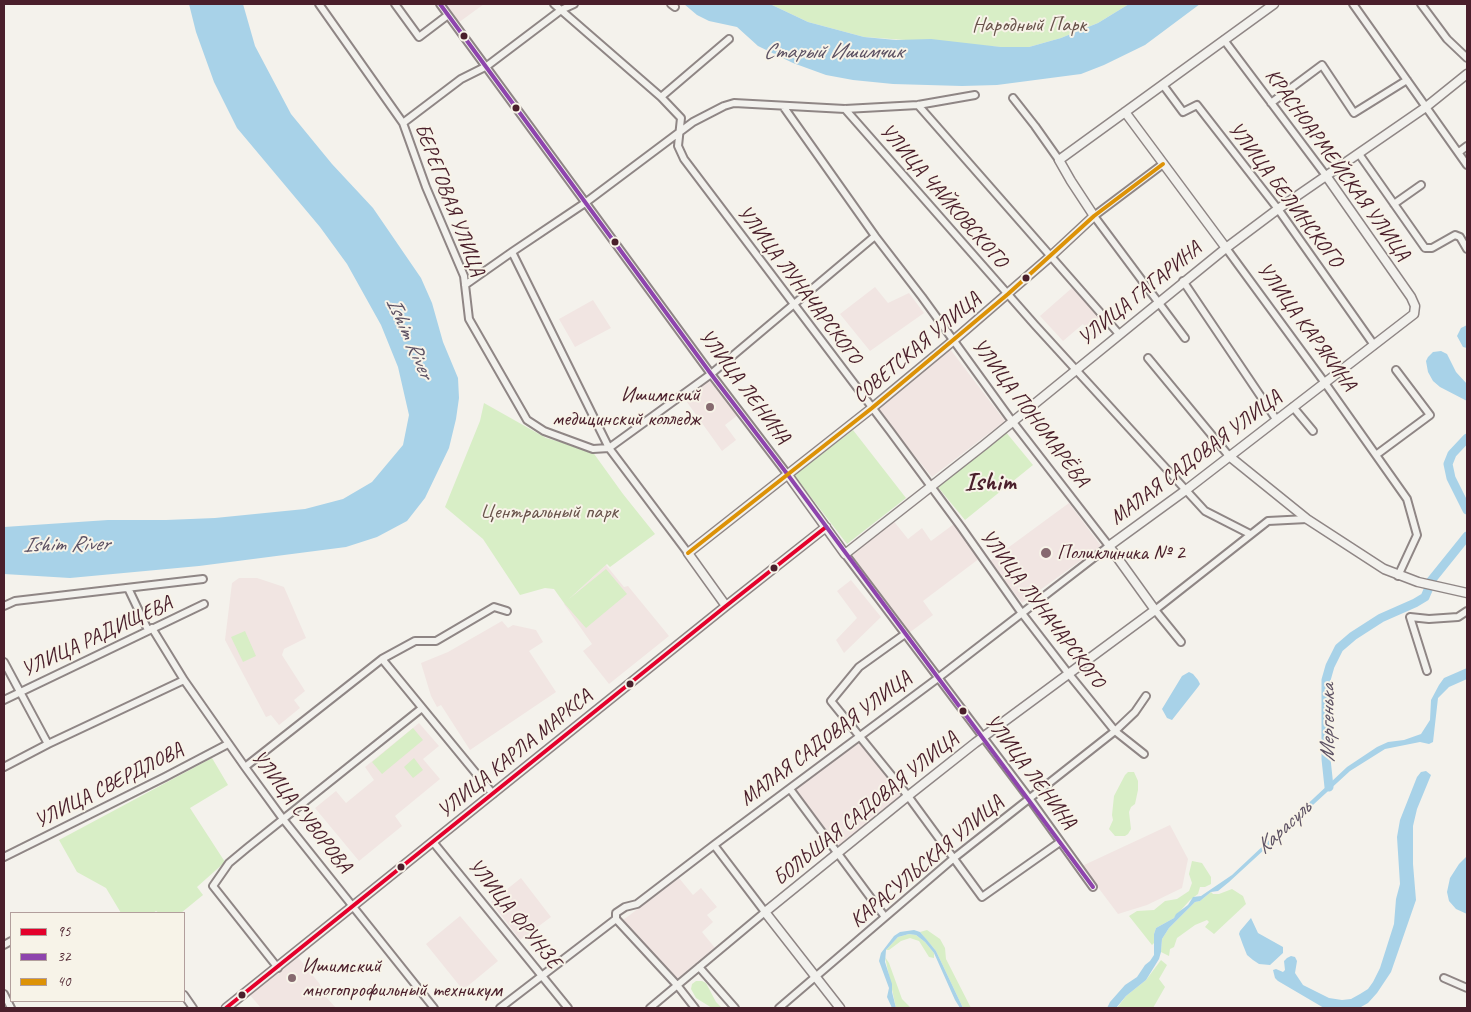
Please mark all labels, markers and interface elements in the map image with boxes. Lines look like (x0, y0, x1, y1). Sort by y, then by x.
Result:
park label: Народный Парк (972, 12, 1086, 38)
unlabelled marker (459, 31, 469, 41)
water label: Старый Ишимчик (763, 39, 903, 65)
street label: КРАСНОАРМЕЙСКАЯ УЛИЦА (1259, 64, 1415, 266)
unlabelled marker (511, 103, 521, 113)
street label: УЛИЦА БЕЛИНСКОГО (1222, 117, 1348, 273)
street label: УЛИЦА ЧАЙКОВСКОГО (874, 119, 1012, 273)
street label: БЕРЕГОВАЯ УЛИЦА (408, 120, 490, 280)
street label: УЛИЦА ЛУНАЧАРСКОГО (731, 201, 867, 369)
unlabelled marker (610, 237, 620, 247)
street label: УЛИЦА ГАГАРИНА (1073, 237, 1207, 351)
street label: УЛИЦА КАРЯКИНА (1251, 258, 1361, 396)
unlabelled marker (1021, 273, 1031, 283)
street label: СОВЕТСКАЯ УЛИЦА (848, 287, 986, 409)
water label: Ishim River (379, 293, 439, 383)
street label: УЛИЦА ЛЕНИНА (693, 325, 795, 449)
street label: УЛИЦА ПОНОМАРЁВА (966, 334, 1094, 492)
place label: Ишимский медицинский колледж (552, 382, 700, 432)
street label: МАЛАЯ САДОВАЯ УЛИЦА (1105, 385, 1287, 531)
marker: Ишимский медицинский колледж (704, 401, 716, 413)
district label: Ishim (964, 467, 1016, 499)
park label: Центральный парк (480, 499, 618, 525)
street label: УЛИЦА ЛУНАЧАРСКОГО (974, 525, 1110, 693)
water label: Ishim River (23, 531, 109, 559)
place label: Поликлиника № 2 (1057, 540, 1185, 566)
marker: Поликлиника № 2 (1039, 546, 1053, 560)
unlabelled marker (769, 563, 779, 573)
street label: УЛИЦА РАДИЩЕВА (18, 591, 176, 683)
street label: МАЛАЯ САДОВАЯ УЛИЦА (735, 666, 917, 812)
unlabelled marker (625, 679, 635, 689)
street label: УЛИЦА КАРЛА МАРКСА (433, 684, 597, 824)
water label: Мергенька (1315, 684, 1341, 762)
unlabelled marker (958, 706, 968, 716)
street label: УЛИЦА ЛЕНИНА (979, 710, 1081, 834)
street label: БОЛЬШАЯ САДОВАЯ УЛИЦА (768, 727, 964, 891)
street label: УЛИЦА СВЕРДЛОВА (30, 738, 188, 834)
street label: УЛИЦА СУВОРОВА (245, 746, 357, 878)
street label: КАРАСУЛЬСКАЯ УЛИЦА (845, 790, 1009, 934)
water label: Карасуль (1251, 796, 1317, 860)
street label: УЛИЦА ФРУНЗЕ (462, 854, 566, 974)
unlabelled marker (396, 862, 406, 872)
legend (10, 912, 185, 1002)
text: 95 (57, 922, 71, 941)
text: 32 (57, 947, 71, 966)
place label: Ишимский многопрофильный техникум (302, 953, 502, 1003)
text: 40 (57, 972, 71, 991)
marker: Ишимский многопрофильный техникум (286, 972, 298, 984)
unlabelled marker (237, 990, 247, 1000)

